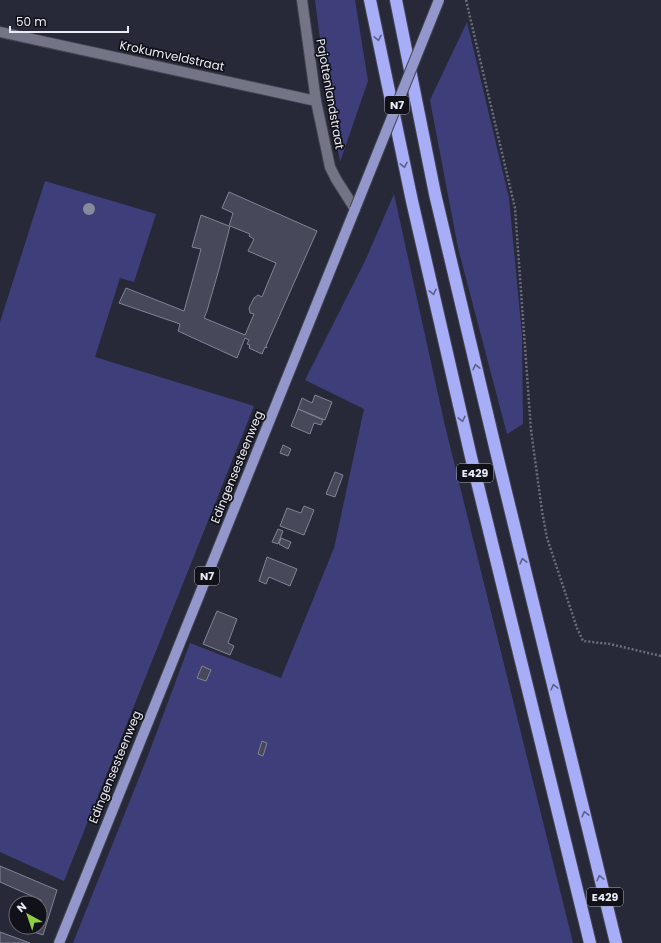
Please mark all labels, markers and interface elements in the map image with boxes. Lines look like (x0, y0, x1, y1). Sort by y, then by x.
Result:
scale bar (10, 8, 128, 34)
text: 50 m (16, 13, 47, 30)
one-way arrow (373, 35, 381, 41)
street label: Krokumveldstraat (118, 36, 226, 75)
street label: Pajottenlandstraat (312, 37, 349, 151)
road number: N7 (385, 96, 409, 114)
one-way arrow (400, 162, 408, 169)
one-way arrow (428, 289, 436, 295)
one-way arrow (472, 364, 481, 371)
street label: Edingensesteenweg (206, 408, 267, 526)
one-way arrow (457, 415, 466, 422)
road number: E429 (457, 464, 493, 482)
one-way arrow (519, 558, 527, 564)
road number: N7 (195, 567, 219, 585)
one-way arrow (550, 684, 558, 691)
street label: Edingensesteenweg (84, 708, 145, 826)
one-way arrow (581, 811, 589, 817)
one-way arrow (597, 875, 605, 881)
road number: E429 (587, 888, 623, 906)
north arrow (8, 895, 48, 935)
text: N (13, 899, 30, 916)

